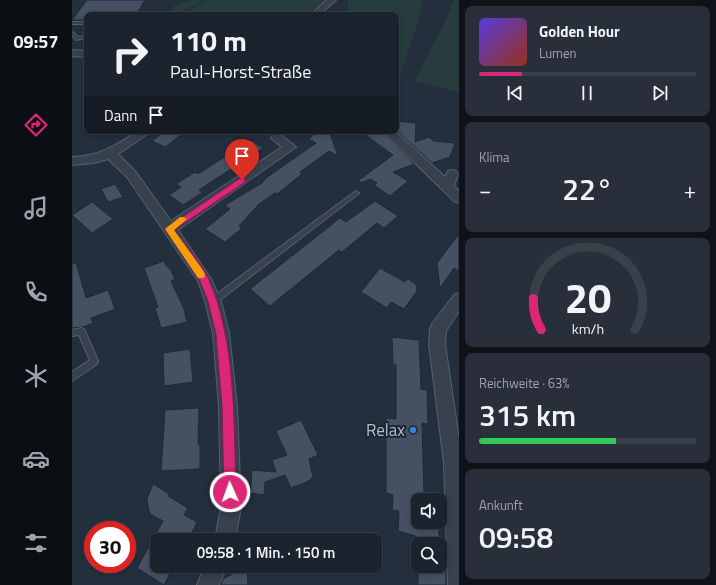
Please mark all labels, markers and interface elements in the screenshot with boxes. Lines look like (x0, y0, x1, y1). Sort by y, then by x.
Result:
text: 110 m (170, 19, 247, 62)
text: Golden Hour (539, 20, 620, 43)
text: 09:57 (14, 28, 58, 55)
icon: right (104, 28, 156, 80)
text: Lumen (539, 43, 576, 63)
text: Paul-Horst-Straße (170, 58, 311, 85)
icon: previous (504, 82, 526, 104)
icon: pause (576, 82, 598, 104)
icon: next (649, 82, 671, 104)
text: Dann (104, 104, 137, 127)
icon: arrive (145, 104, 167, 126)
icon: directions (22, 111, 50, 139)
pin (225, 139, 259, 180)
icon: arrive (231, 145, 253, 167)
text: Klima (479, 147, 510, 167)
text: 22° (562, 166, 613, 212)
text: − (479, 173, 491, 207)
text: + (684, 173, 696, 207)
icon: music (22, 194, 50, 222)
text: 20 (564, 266, 611, 329)
icon: phone (22, 278, 50, 306)
text: km/h (571, 318, 604, 340)
icon: climate (22, 362, 50, 390)
text: Reichweite · 63% (479, 373, 570, 393)
text: 315 km (479, 392, 576, 438)
place label: Relax (366, 417, 405, 443)
marker: Relax (408, 425, 418, 435)
icon: car (22, 445, 50, 473)
position arrow (209, 471, 251, 513)
map controls (411, 493, 447, 573)
button: sound (411, 493, 447, 529)
text: Ankunft (479, 495, 523, 515)
text: 09:58 (479, 514, 553, 560)
speed limit sign: 30 (84, 521, 136, 573)
icon: filters (22, 529, 50, 557)
button: search (411, 537, 447, 573)
text: 09:58 · 1 Min. · 150 m (197, 541, 335, 564)

